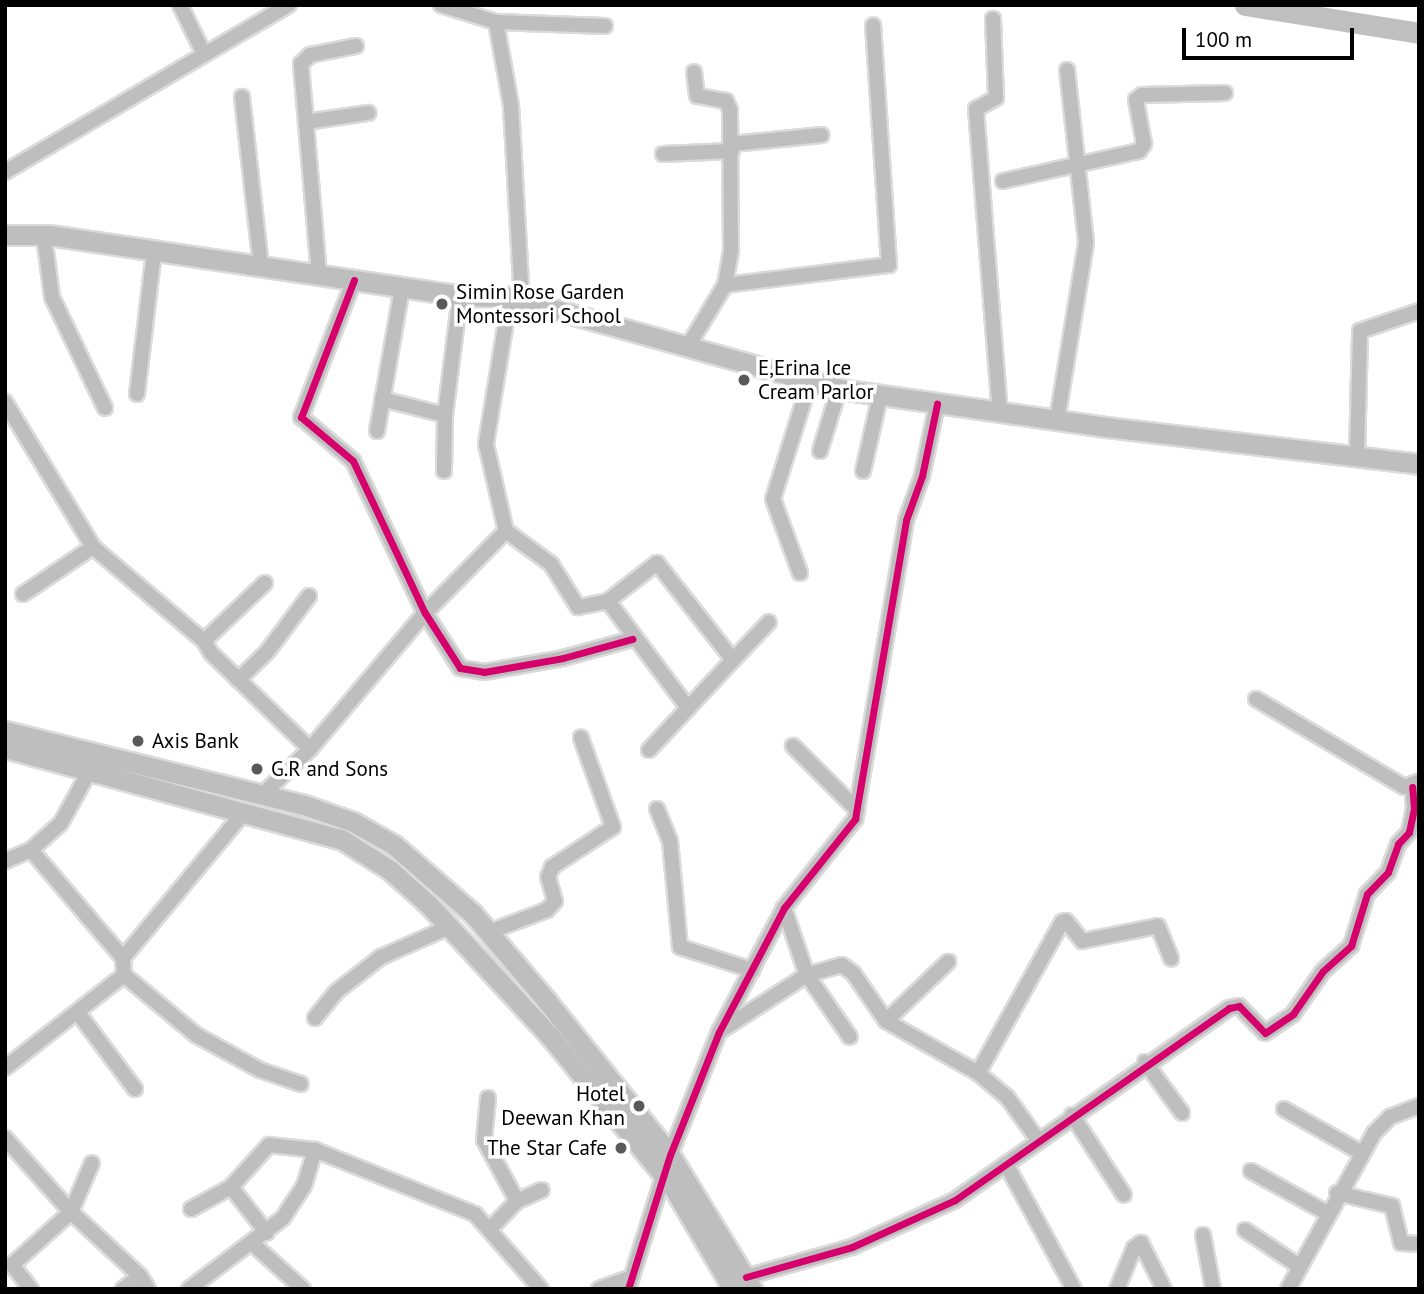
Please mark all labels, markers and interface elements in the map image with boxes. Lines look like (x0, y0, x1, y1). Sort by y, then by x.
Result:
scale bar (1186, 14, 1358, 58)
text: 100 m (1195, 26, 1252, 53)
place label: Simin Rose Garden Montessori School (456, 279, 624, 329)
marker: Simin Rose Garden Montessori School (434, 296, 450, 312)
place label: E,Erina Ice Cream Parlor (758, 355, 874, 405)
marker: E,Erina Ice Cream Parlor (736, 372, 752, 388)
place label: Axis Bank (152, 728, 239, 754)
marker: Axis Bank (130, 733, 146, 749)
place label: G.R and Sons (271, 756, 388, 782)
marker: G.R and Sons (249, 761, 265, 777)
place label: Hotel Deewan Khan (501, 1081, 625, 1131)
marker: Hotel Deewan Khan (631, 1098, 647, 1114)
place label: The Star Cafe (487, 1135, 607, 1161)
marker: The Star Cafe (613, 1140, 629, 1156)

